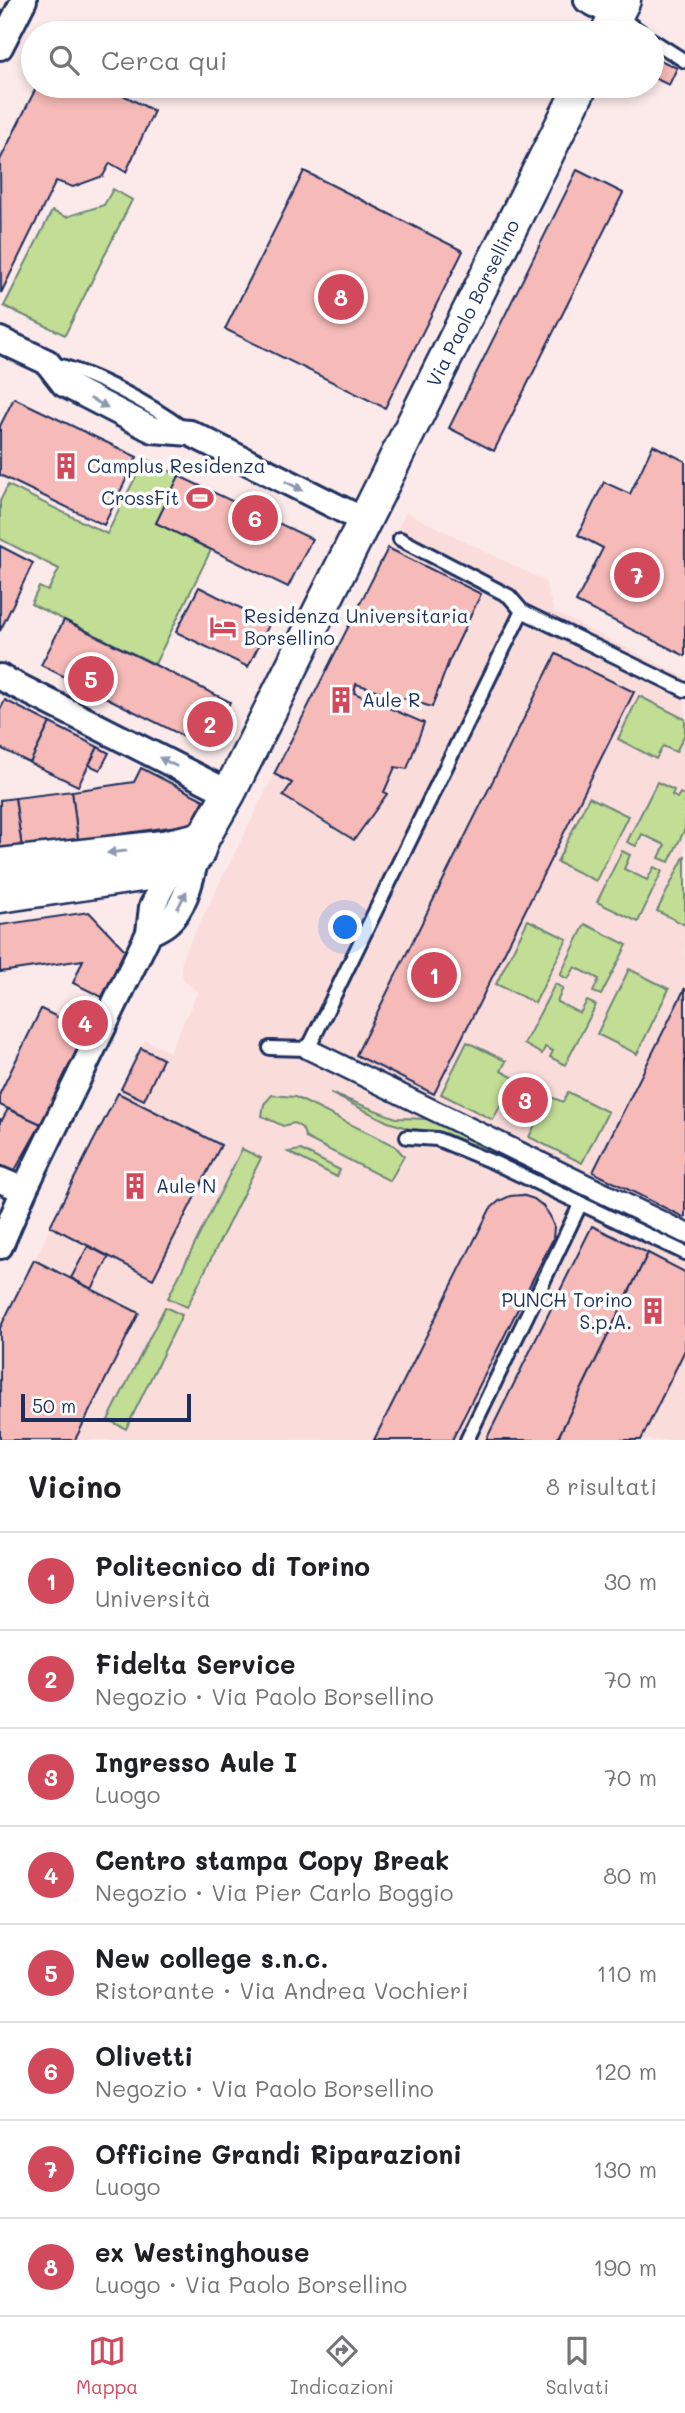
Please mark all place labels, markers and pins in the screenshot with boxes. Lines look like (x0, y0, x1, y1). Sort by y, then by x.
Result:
pin: 8 (318, 271, 364, 323)
building icon: Camplus Residenza (51, 451, 81, 481)
place label: Camplus Residenza (87, 453, 265, 478)
sports icon: CrossFit (185, 483, 215, 513)
place label: CrossFit (101, 485, 179, 510)
pin: 6 (232, 492, 278, 544)
pin: 7 (614, 549, 660, 601)
place label: Residenza Universitaria Borsellino (244, 603, 469, 650)
hotel icon: Residenza Universitaria Borsellino (208, 612, 238, 642)
pin: 5 (68, 653, 114, 705)
building icon: Aule R (326, 685, 356, 715)
place label: Aule R (362, 687, 420, 712)
pin: 2 (187, 698, 233, 750)
pin: 1 (411, 949, 457, 1001)
pin: 4 (62, 997, 108, 1049)
pin: 3 (502, 1074, 548, 1126)
building icon: Aule N (120, 1171, 150, 1201)
place label: Aule N (156, 1173, 216, 1198)
place label: PUNCH Torino S.p.A. (502, 1287, 632, 1334)
building icon: PUNCH Torino S.p.A. (638, 1296, 668, 1326)

